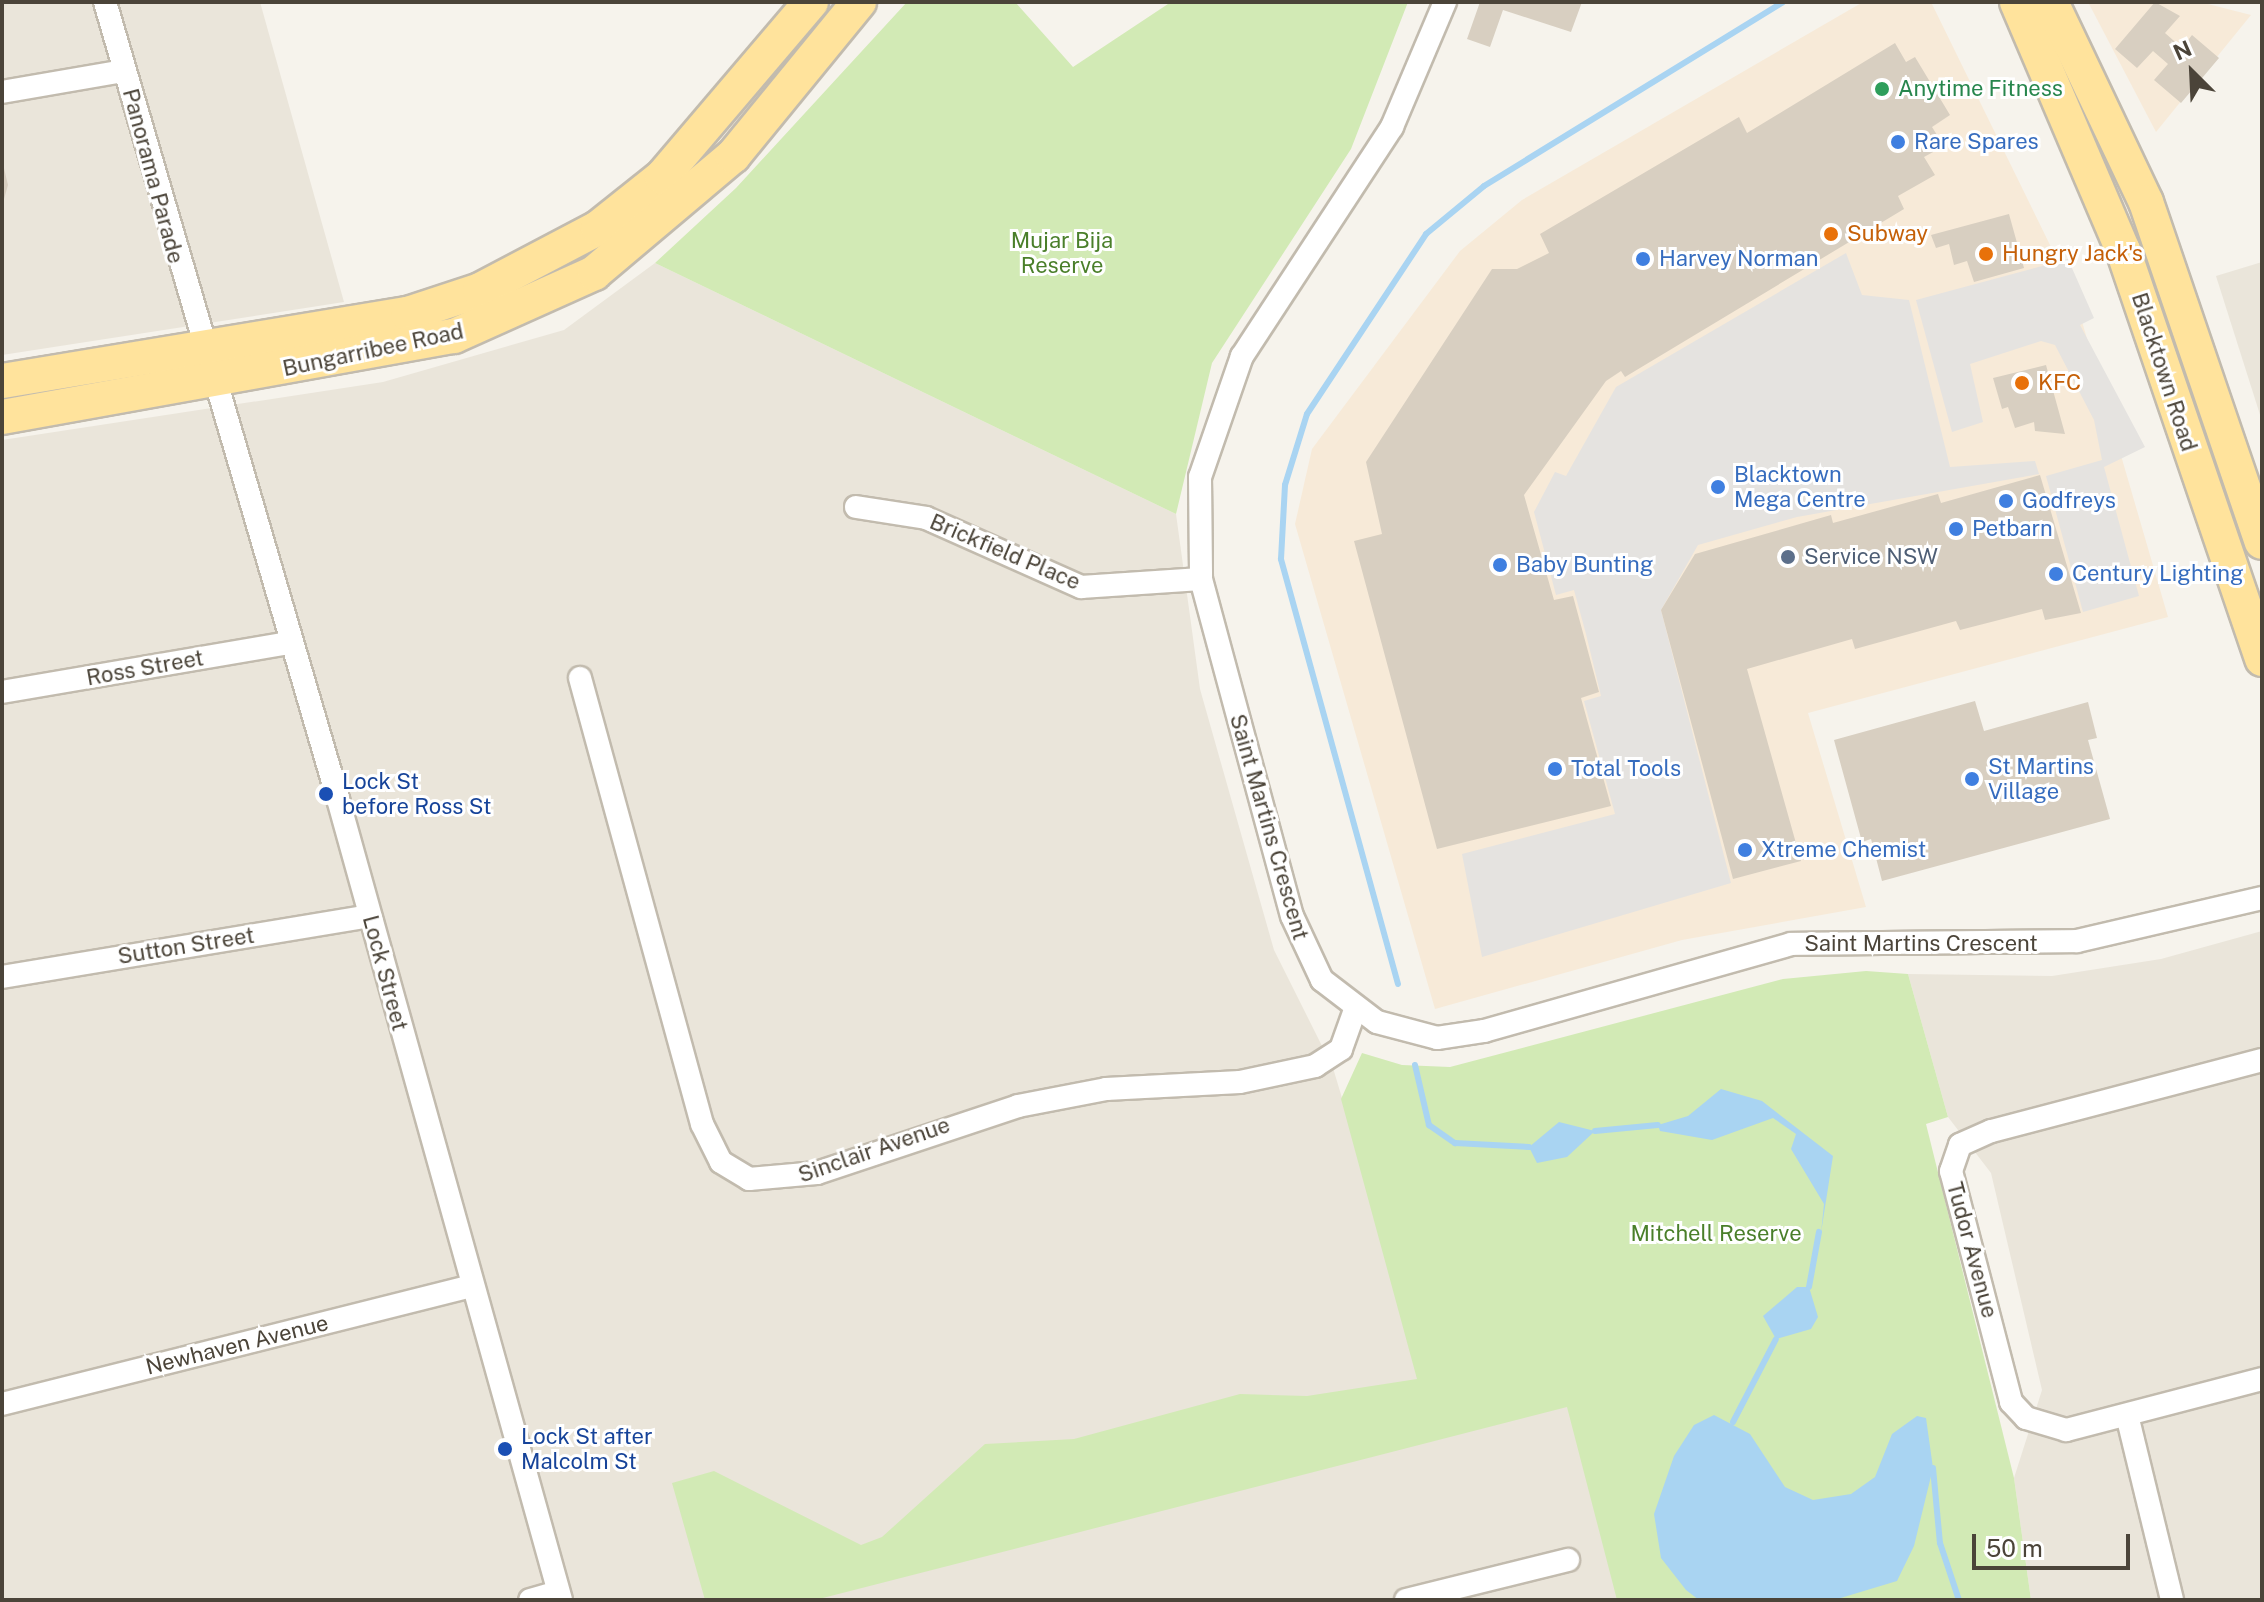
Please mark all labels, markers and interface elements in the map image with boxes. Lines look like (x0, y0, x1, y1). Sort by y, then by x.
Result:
north arrow (2152, 32, 2232, 112)
text: N (2169, 35, 2195, 65)
place label: Anytime Fitness (1898, 76, 2063, 102)
marker: Anytime Fitness (1873, 80, 1891, 98)
street label: Panorama Parade (117, 86, 189, 266)
place label: Rare Spares (1914, 129, 2039, 155)
marker: Rare Spares (1889, 133, 1907, 151)
place label: Subway (1847, 221, 1928, 247)
marker: Subway (1822, 225, 1840, 243)
park label: Mujar Bija Reserve (1011, 227, 1113, 278)
place label: Hungry Jack's (2002, 241, 2143, 267)
marker: Hungry Jack's (1977, 245, 1995, 263)
place label: Harvey Norman (1659, 246, 1818, 272)
marker: Harvey Norman (1634, 250, 1652, 268)
street label: Blacktown Road (2126, 289, 2202, 455)
street label: Bungarribee Road (280, 318, 466, 382)
place label: KFC (2038, 370, 2081, 396)
marker: KFC (2013, 374, 2031, 392)
place label: Blacktown Mega Centre (1734, 461, 1866, 512)
marker: Blacktown Mega Centre (1709, 478, 1727, 496)
place label: Godfreys (2022, 488, 2116, 514)
marker: Godfreys (1997, 492, 2015, 510)
street label: Brickfield Place (926, 508, 1084, 596)
place label: Petbarn (1972, 516, 2053, 542)
marker: Petbarn (1947, 520, 1965, 538)
place label: Service NSW (1804, 544, 1938, 570)
marker: Service NSW (1779, 548, 1797, 566)
place label: Baby Bunting (1516, 552, 1653, 578)
marker: Baby Bunting (1491, 556, 1509, 574)
place label: Century Lighting (2072, 561, 2244, 587)
marker: Century Lighting (2047, 565, 2065, 583)
street label: Ross Street (84, 645, 206, 691)
street label: Saint Martins Crescent (1224, 711, 1314, 943)
place label: St Martins Village (1988, 753, 2094, 804)
place label: Total Tools (1571, 756, 1681, 782)
marker: Total Tools (1546, 760, 1564, 778)
place label: Lock St before Ross St (342, 768, 492, 820)
marker: St Martins Village (1963, 770, 1981, 788)
marker: Lock St before Ross St (317, 785, 335, 803)
place label: Xtreme Chemist (1761, 837, 1926, 863)
marker: Xtreme Chemist (1736, 841, 1754, 859)
street label: Lock Street (357, 912, 413, 1034)
street label: Sutton Street (116, 922, 256, 970)
street label: Saint Martins Crescent (1804, 931, 2038, 957)
street label: Sinclair Avenue (795, 1112, 953, 1188)
street label: Tudor Avenue (1941, 1179, 2003, 1321)
park label: Mitchell Reserve (1630, 1221, 1802, 1247)
street label: Newhaven Avenue (143, 1310, 331, 1380)
place label: Lock St after Malcolm St (521, 1423, 653, 1474)
marker: Lock St after Malcolm St (496, 1440, 514, 1458)
scale bar (1976, 1518, 2134, 1568)
text: 50 m (1986, 1534, 2043, 1562)

